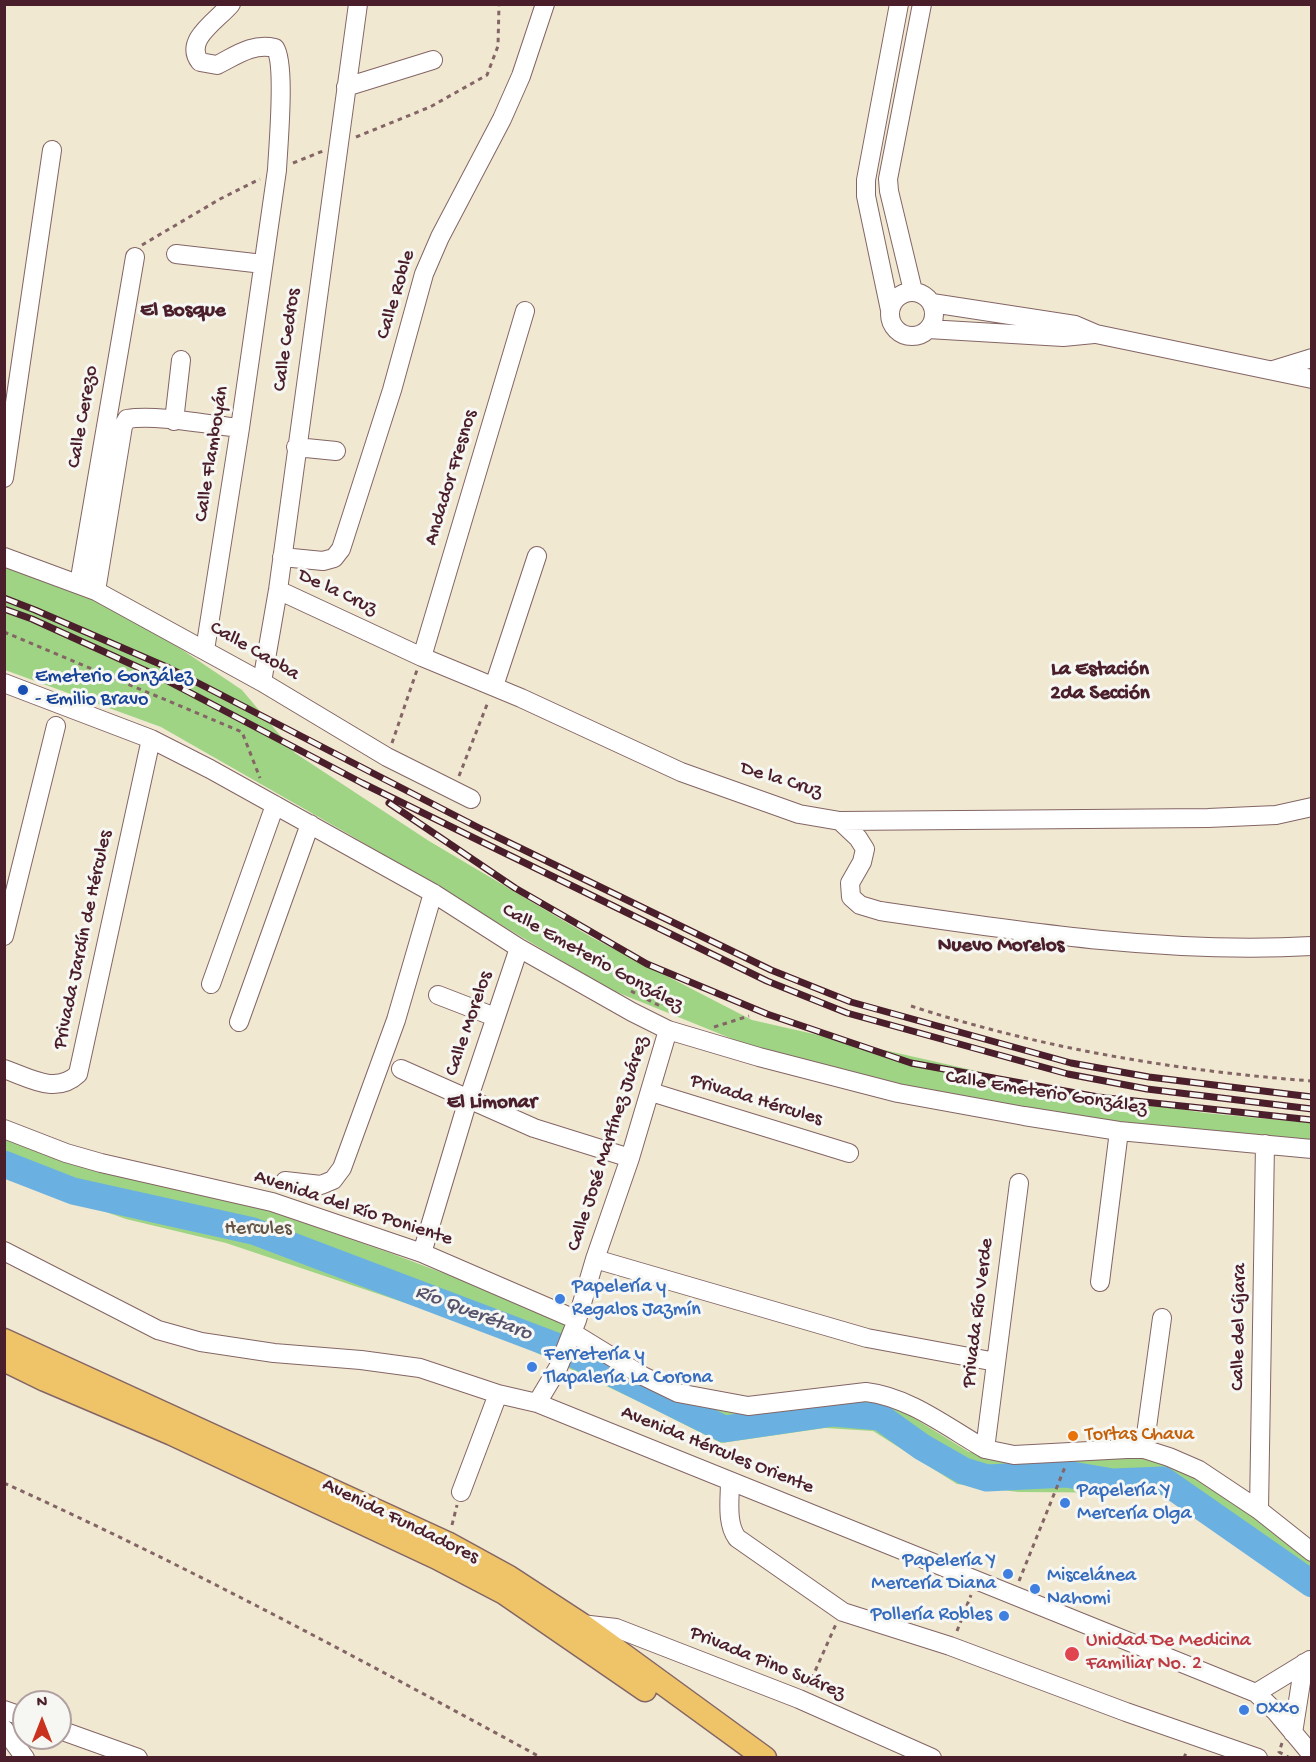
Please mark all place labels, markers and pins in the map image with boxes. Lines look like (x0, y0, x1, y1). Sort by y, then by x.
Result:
place label: Emeterio González - Emilio Bravo (35, 666, 193, 713)
marker: Emeterio González - Emilio Bravo (16, 683, 30, 697)
place label: Papelería y Regalos Jazmín (572, 1276, 701, 1323)
marker: Papelería y Regalos Jazmín (553, 1292, 567, 1306)
place label: Ferretería y Tlapalería La Corona (544, 1344, 713, 1391)
marker: Ferretería y Tlapalería La Corona (525, 1360, 539, 1374)
place label: Tortas Chava (1085, 1424, 1194, 1448)
marker: Tortas Chava (1066, 1429, 1080, 1443)
place label: Papelería Y Mercería Olga (1077, 1480, 1192, 1527)
marker: Papelería Y Mercería Olga (1058, 1496, 1072, 1510)
place label: Papelería Y Mercería Diana (871, 1550, 996, 1597)
place label: Miscelánea Nahomi (1047, 1565, 1136, 1612)
marker: Papelería Y Mercería Diana (1001, 1567, 1015, 1581)
marker: Miscelánea Nahomi (1028, 1582, 1042, 1596)
place label: Pollería Robles (871, 1604, 992, 1628)
marker: Pollería Robles (997, 1609, 1011, 1623)
place label: Unidad De Medicina Familiar No. 2 (1086, 1630, 1251, 1677)
marker: Unidad De Medicina Familiar No. 2 (1063, 1645, 1081, 1663)
place label: Oxxo (1256, 1698, 1299, 1722)
marker: Oxxo (1237, 1703, 1251, 1717)

